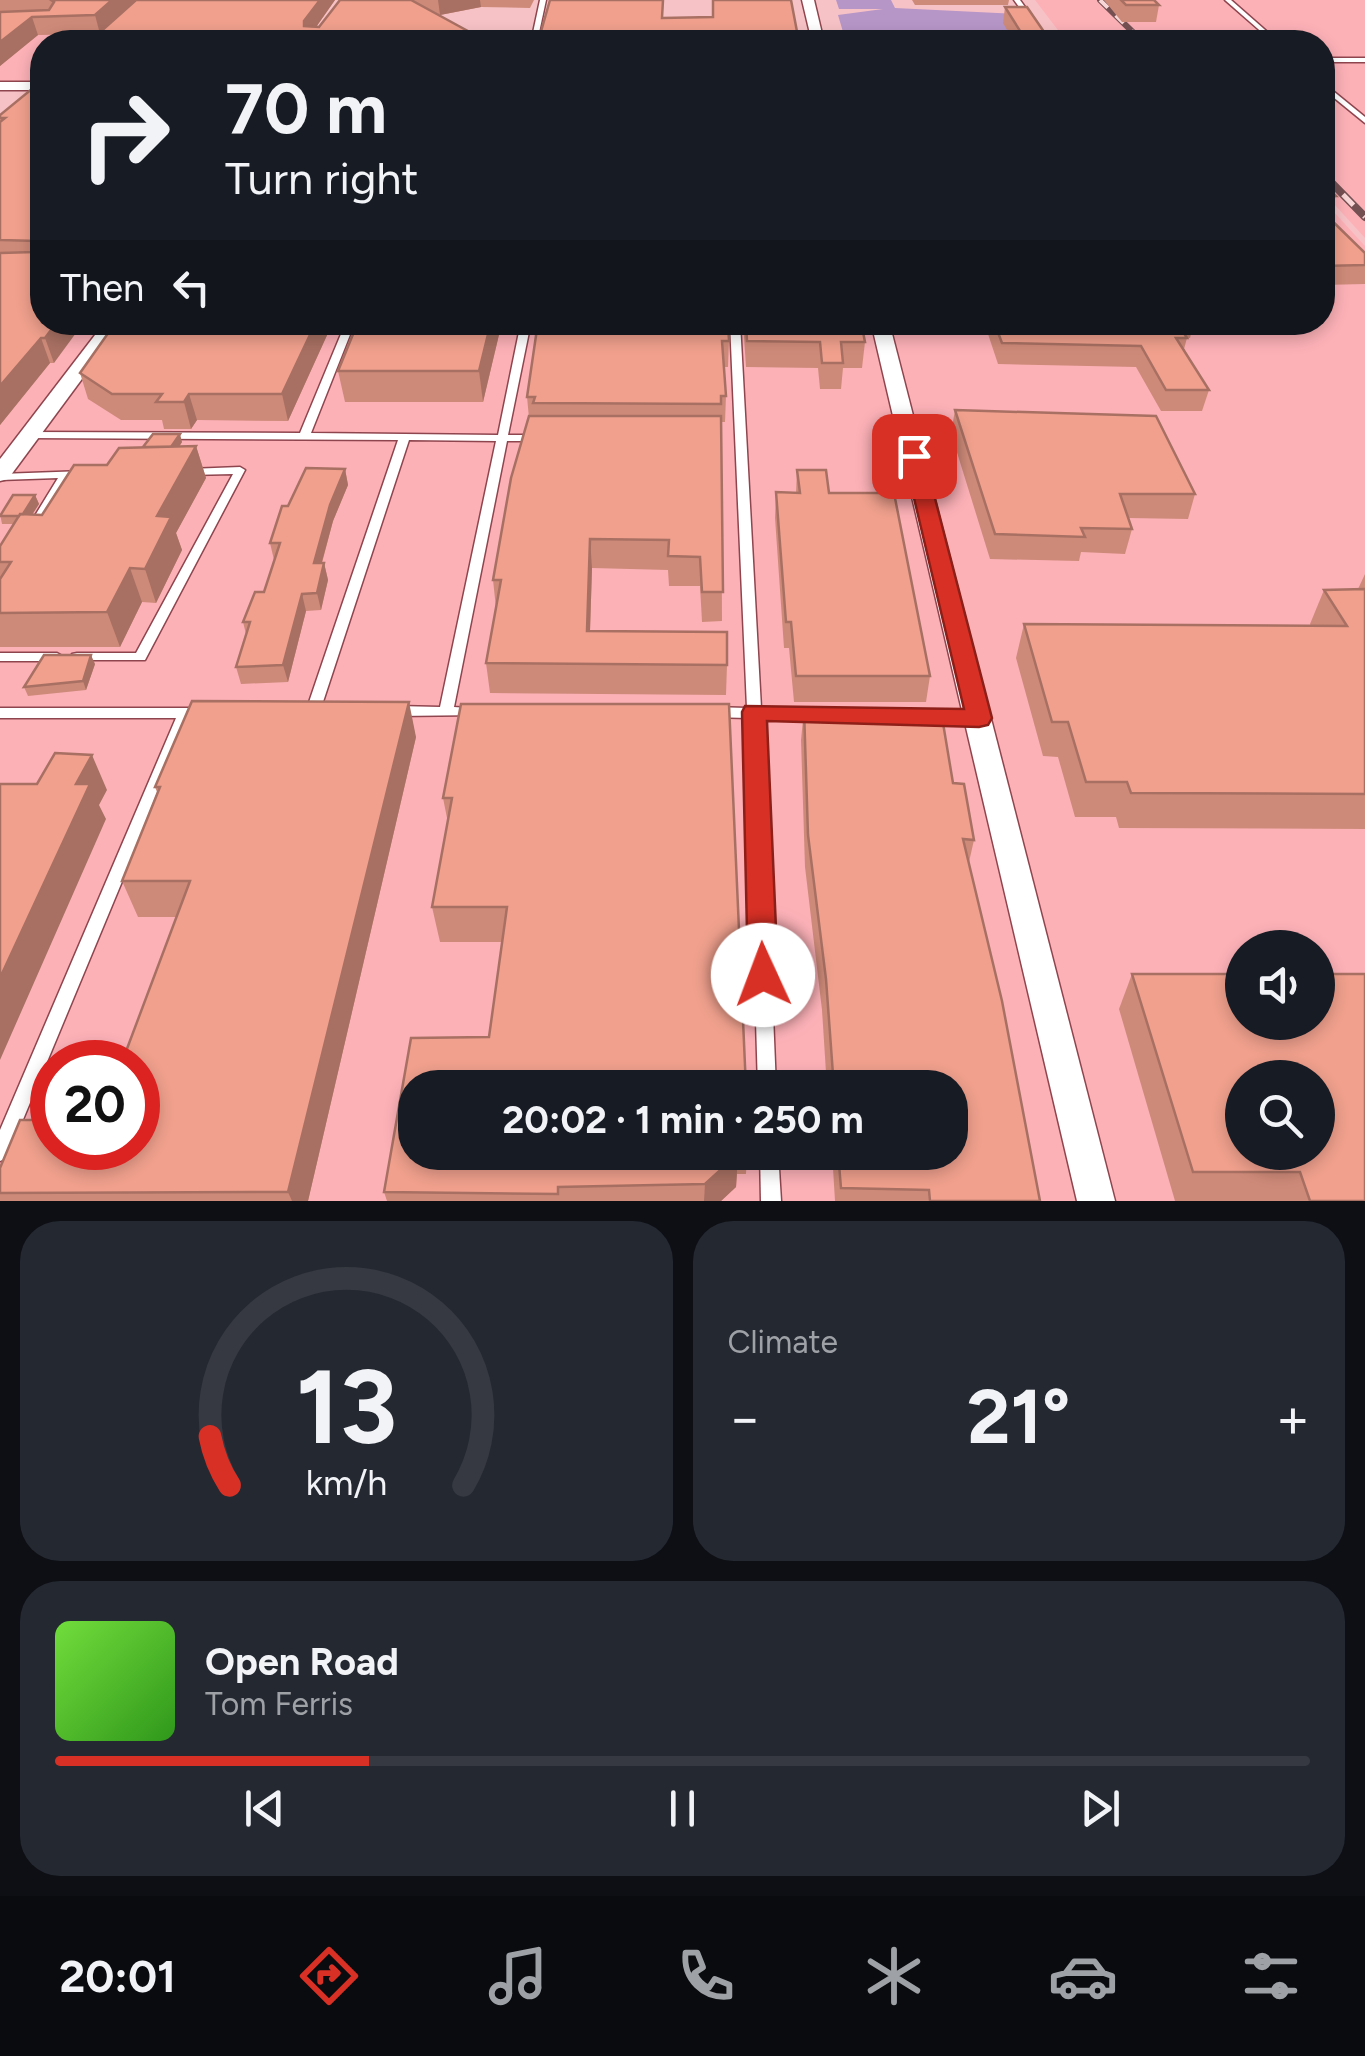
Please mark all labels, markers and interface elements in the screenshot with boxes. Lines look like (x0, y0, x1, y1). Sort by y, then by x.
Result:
text: 70 m (225, 66, 387, 151)
icon: right (60, 70, 190, 200)
text: Turn right (225, 151, 418, 205)
icon: left (164, 260, 219, 315)
text: Then (60, 265, 144, 311)
pin (872, 414, 957, 499)
icon: arrive (887, 429, 942, 484)
position arrow (711, 923, 815, 1027)
map controls (1225, 930, 1335, 1170)
button: sound (1225, 930, 1335, 1040)
speed limit sign: 20 (30, 1040, 160, 1170)
button: search (1225, 1060, 1335, 1170)
text: 20:02 · 1 min · 250 m (502, 1097, 864, 1143)
text: Climate (728, 1323, 838, 1361)
text: 13 (295, 1344, 397, 1469)
text: 21° (967, 1372, 1070, 1462)
text: − (728, 1385, 762, 1451)
text: + (1276, 1385, 1310, 1451)
text: km/h (305, 1461, 387, 1504)
text: Open Road (205, 1639, 399, 1685)
text: Tom Ferris (205, 1685, 353, 1723)
icon: previous (237, 1781, 292, 1836)
icon: pause (655, 1781, 710, 1836)
icon: next (1073, 1781, 1128, 1836)
icon: directions (294, 1941, 364, 2011)
icon: music (483, 1941, 553, 2011)
icon: phone (671, 1941, 741, 2011)
icon: climate (859, 1941, 929, 2011)
icon: car (1048, 1941, 1118, 2011)
icon: filters (1236, 1941, 1306, 2011)
text: 20:01 (59, 1949, 176, 2003)

